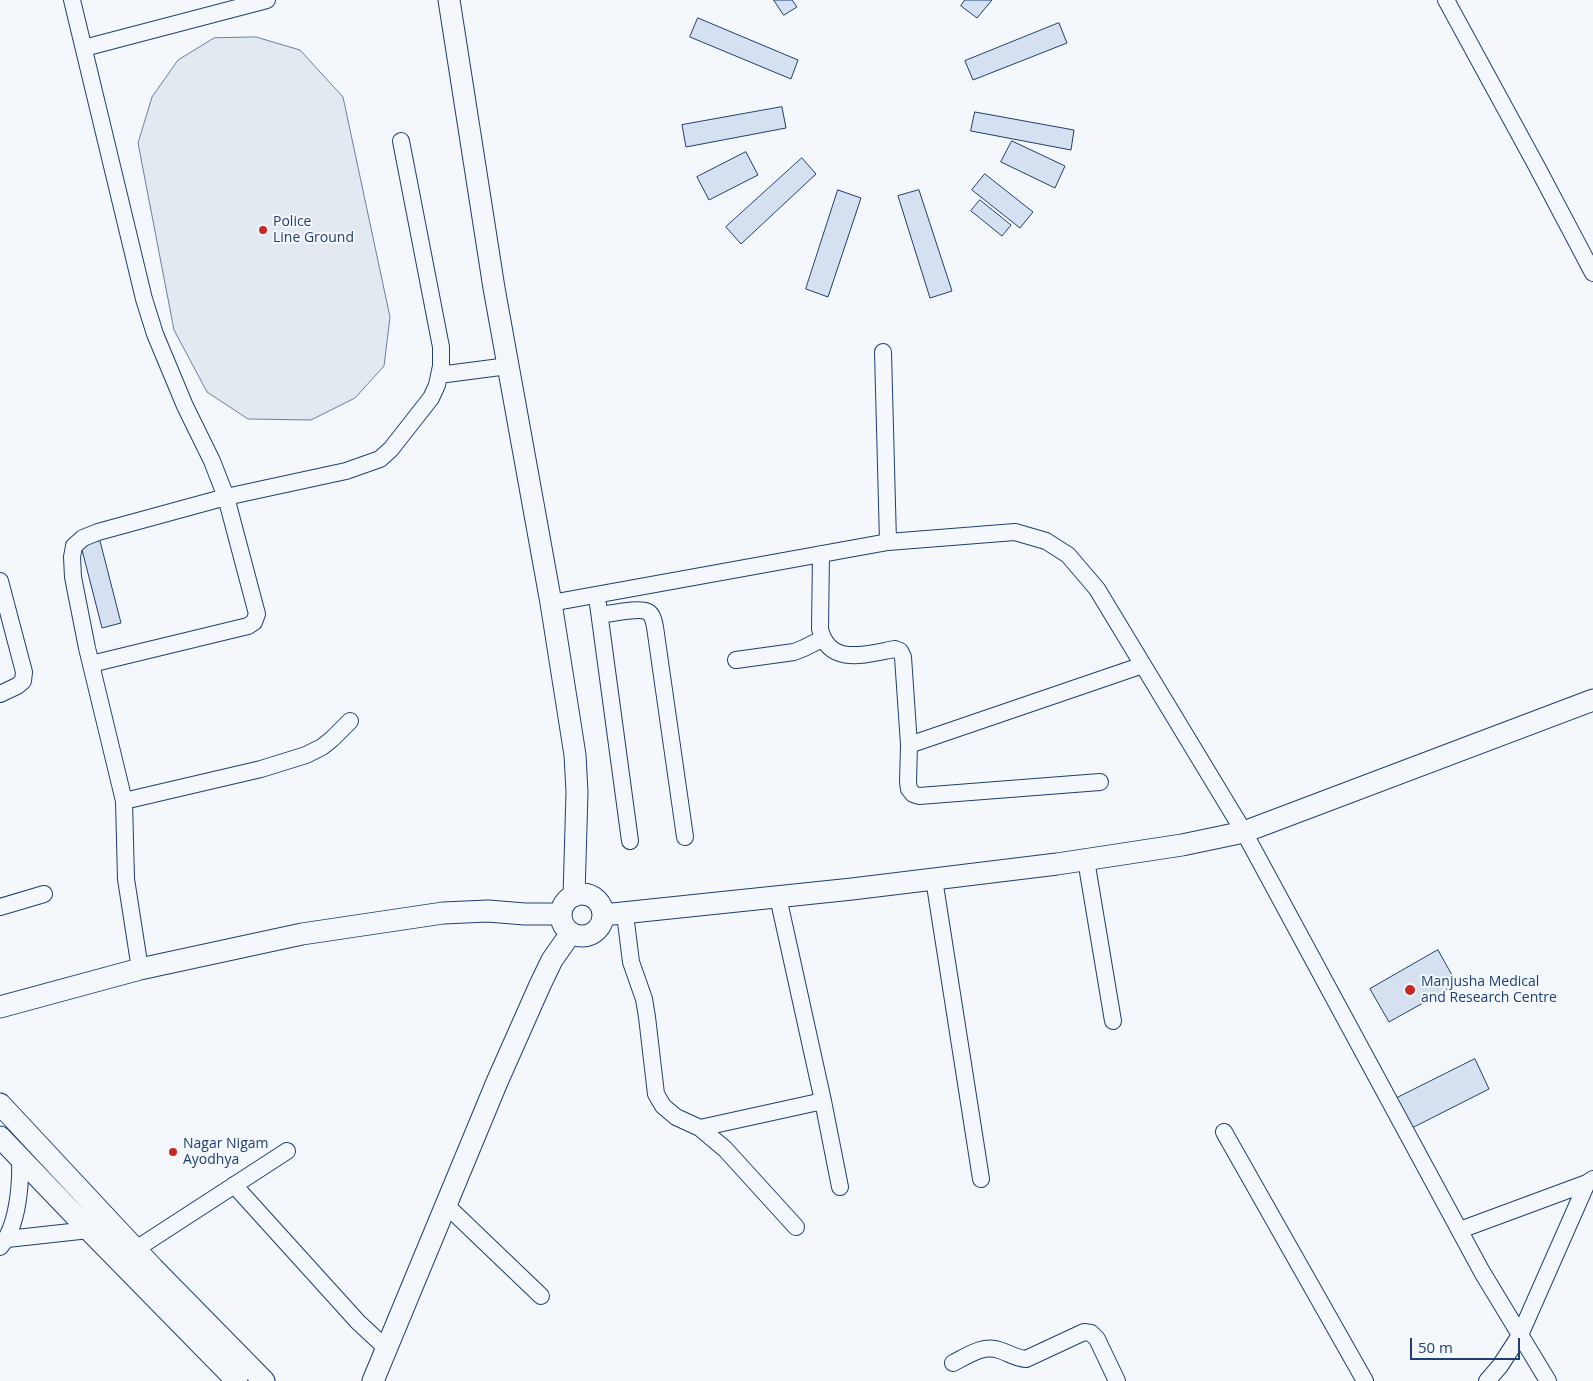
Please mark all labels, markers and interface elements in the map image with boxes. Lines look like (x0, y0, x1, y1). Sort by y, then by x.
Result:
place label: Police Line Ground (273, 214, 354, 246)
marker: Police Line Ground (257, 224, 269, 236)
place label: Manjusha Medical and Research Centre (1421, 974, 1557, 1006)
marker: Manjusha Medical and Research Centre (1403, 983, 1417, 997)
place label: Nagar Nigam Ayodhya (183, 1136, 268, 1168)
marker: Nagar Nigam Ayodhya (167, 1146, 179, 1158)
scale bar (1413, 1328, 1523, 1360)
text: 50 m (1418, 1337, 1453, 1357)

